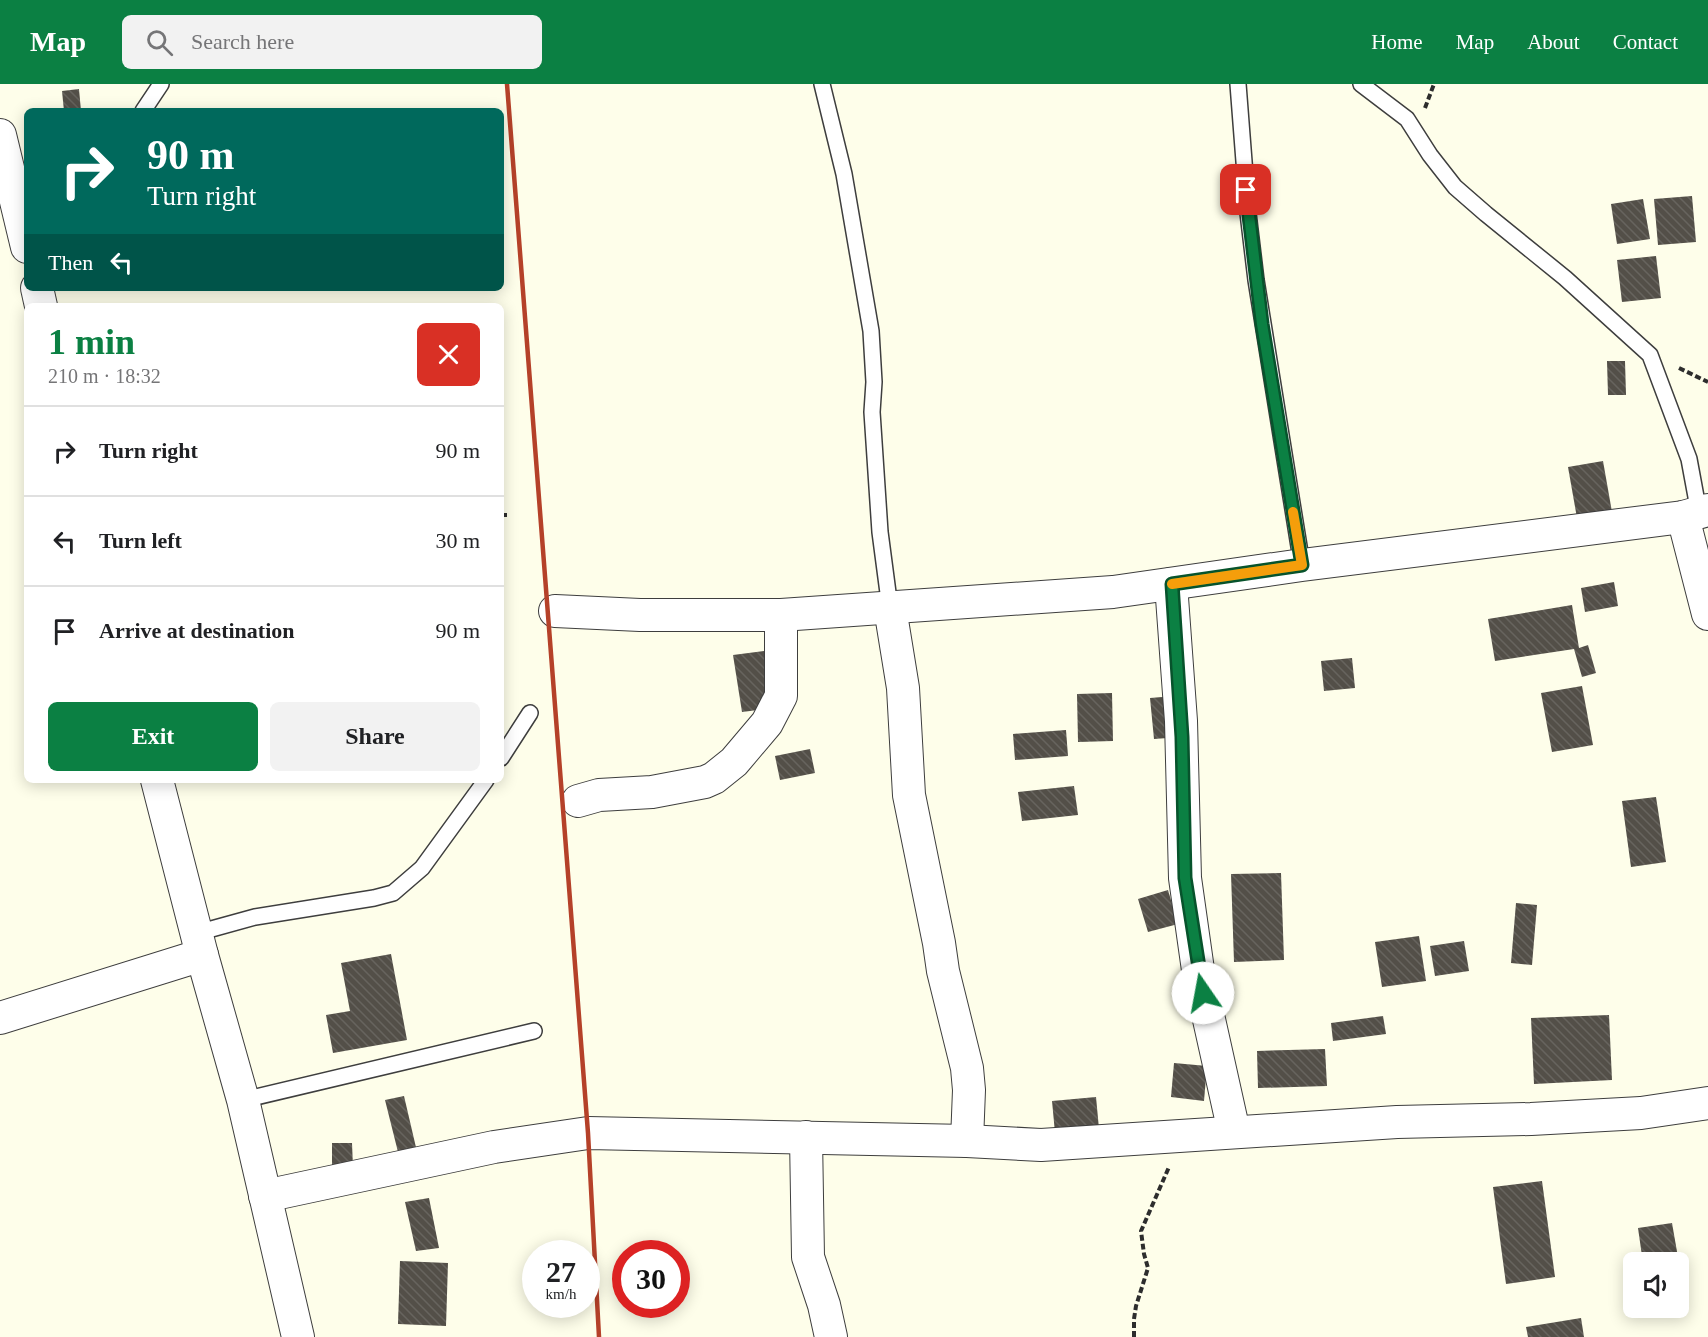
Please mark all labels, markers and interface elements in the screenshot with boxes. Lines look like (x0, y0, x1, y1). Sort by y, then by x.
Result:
search box (122, 15, 542, 69)
text: Map (30, 26, 86, 57)
icon: search (143, 26, 176, 59)
text: Search here (191, 29, 294, 54)
text: Home (1371, 30, 1423, 54)
text: Map (1456, 30, 1494, 54)
text: About (1527, 30, 1580, 54)
text: Contact (1613, 30, 1678, 54)
icon: right (48, 132, 126, 210)
text: 90 m (147, 132, 235, 178)
pin (1220, 164, 1271, 215)
icon: arrive (1229, 173, 1262, 206)
text: Turn right (147, 181, 256, 211)
icon: left (105, 246, 138, 279)
text: Then (48, 250, 93, 275)
text: 1 min (48, 322, 135, 362)
button: close (417, 323, 480, 386)
text: 210 m · 18:32 (48, 365, 161, 387)
icon: right (48, 435, 81, 468)
text: Turn right (99, 438, 198, 463)
text: 90 m (435, 438, 480, 463)
icon: left (48, 525, 81, 558)
text: Turn left (99, 528, 182, 553)
text: 30 m (435, 528, 480, 553)
icon: arrive (48, 615, 81, 648)
text: Arrive at destination (99, 618, 295, 643)
text: 90 m (435, 618, 480, 643)
button: Exit (48, 702, 258, 771)
button: Share (270, 702, 480, 771)
position arrow (1171, 961, 1235, 1025)
speed limit sign: 30 (612, 1240, 690, 1318)
map controls (1623, 1252, 1689, 1318)
button: sound (1623, 1252, 1689, 1318)
text: 27 (546, 1255, 576, 1288)
text: km/h (546, 1286, 576, 1302)

